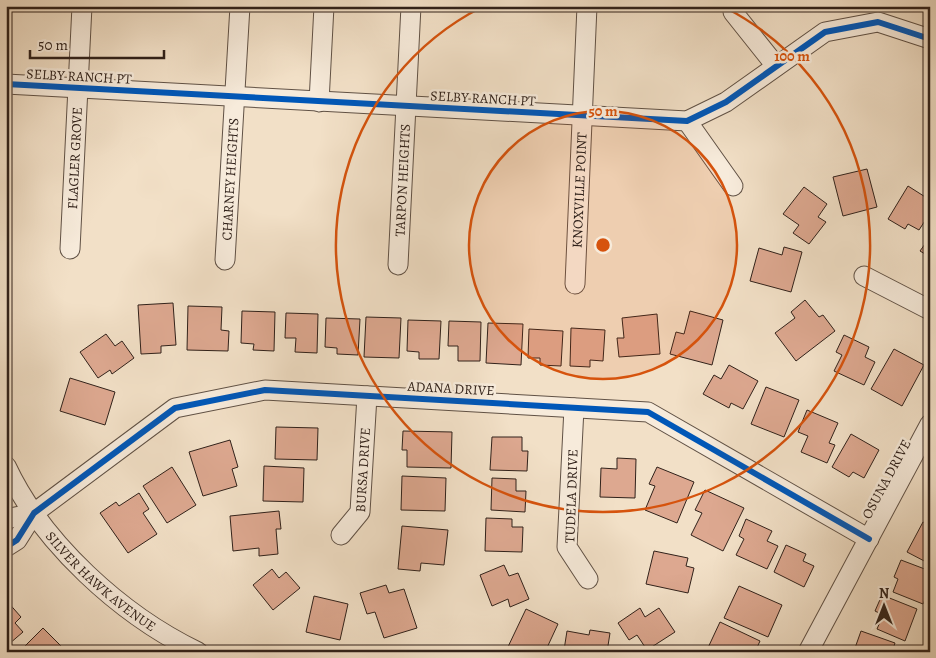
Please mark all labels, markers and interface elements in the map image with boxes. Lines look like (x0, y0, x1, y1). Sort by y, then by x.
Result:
scale bar (30, 28, 164, 60)
text: 50 m (38, 35, 68, 55)
text: 100 m (774, 46, 810, 66)
street label: SELBY RANCH PT (26, 64, 132, 89)
street label: SELBY RANCH PT (430, 86, 536, 111)
text: 50 m (588, 101, 618, 121)
street label: FLAGLER GROVE (63, 107, 87, 210)
street label: CHARNEY HEIGHTS (217, 117, 243, 241)
street label: TARPON HEIGHTS (390, 123, 415, 237)
street label: KNOXVILLE POINT (568, 132, 592, 248)
centre of rings (594, 236, 612, 254)
street label: ADANA DRIVE (406, 377, 495, 400)
street label: BURSA DRIVE (351, 427, 375, 513)
street label: OSUNA DRIVE (857, 436, 915, 522)
street label: TUDELA DRIVE (560, 449, 583, 543)
street label: SILVER HAWK AVENUE (41, 527, 160, 636)
north arrow (858, 580, 908, 630)
text: N (879, 584, 889, 603)

